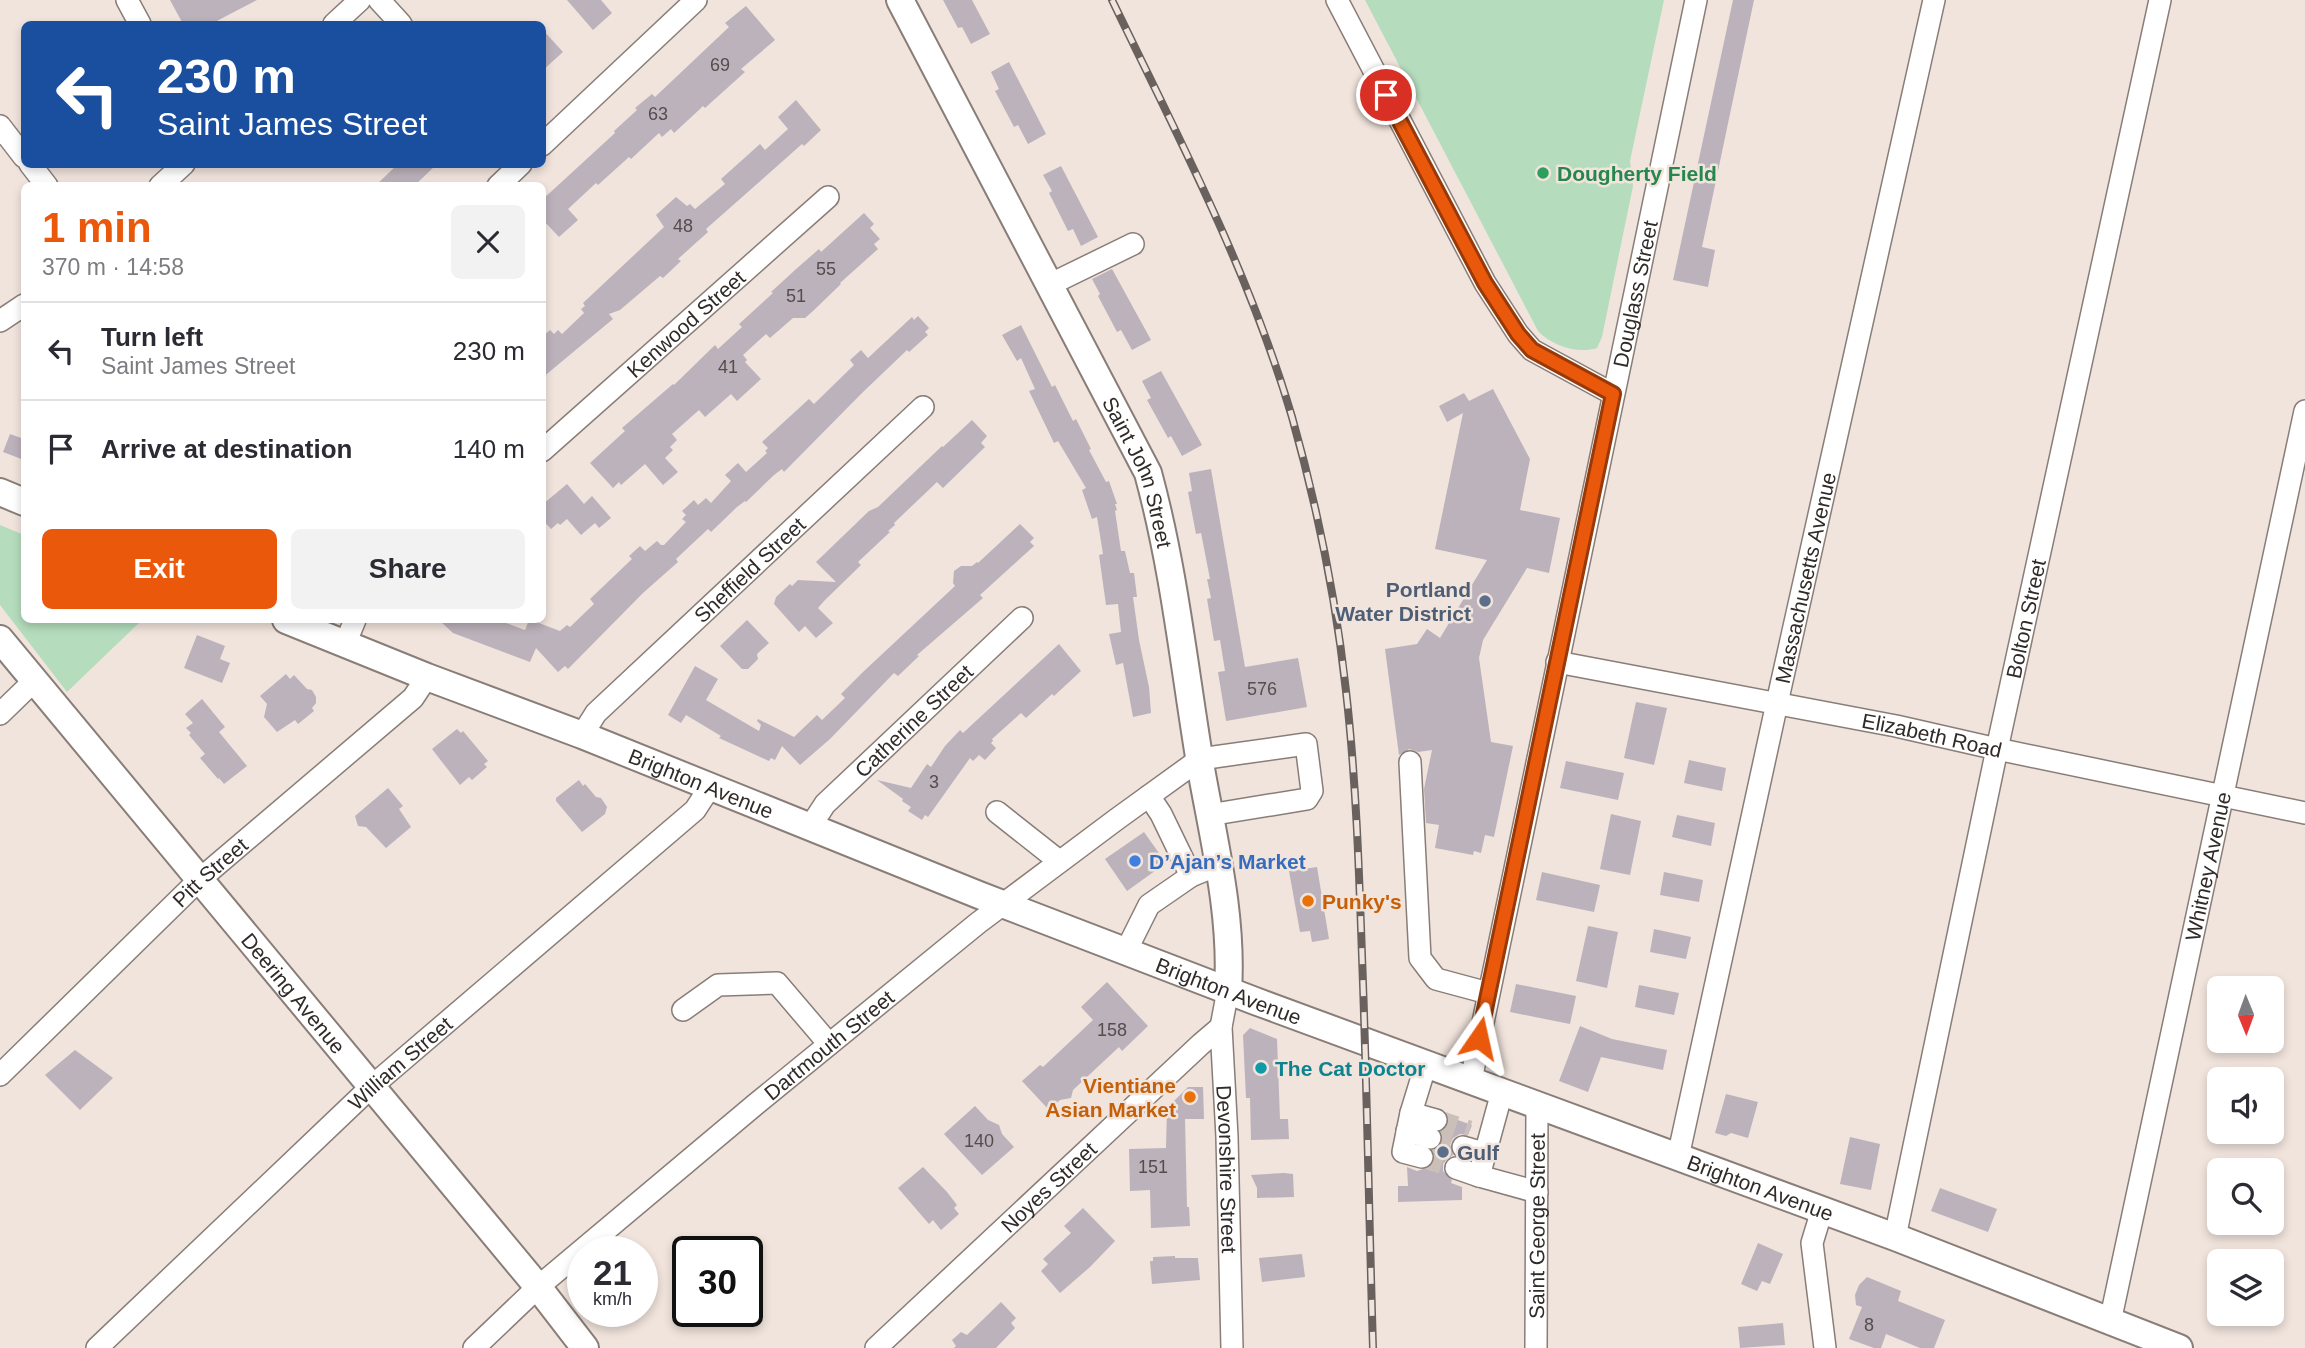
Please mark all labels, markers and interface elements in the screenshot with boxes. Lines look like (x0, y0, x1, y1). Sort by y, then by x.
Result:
icon: left (42, 49, 133, 140)
text: 230 m (157, 49, 296, 103)
house number: 69 (710, 55, 730, 75)
pin (1356, 65, 1416, 125)
icon: arrive (1367, 76, 1405, 114)
house number: 63 (648, 104, 668, 124)
text: Saint James Street (157, 106, 427, 142)
place label: Dougherty Field (1557, 162, 1717, 185)
marker: Dougherty Field (1535, 165, 1551, 181)
text: 1 min (42, 204, 152, 251)
button: close (451, 205, 525, 279)
house number: 48 (673, 216, 693, 236)
street label: Douglass Street (1608, 218, 1661, 369)
text: 370 m · 14:58 (42, 254, 184, 280)
house number: 55 (816, 259, 836, 279)
street label: Kenwood Street (622, 265, 749, 382)
house number: 51 (786, 286, 806, 306)
text: Turn left (101, 322, 203, 352)
icon: left (42, 332, 80, 370)
text: 230 m (453, 336, 525, 366)
text: Saint James Street (101, 353, 295, 379)
house number: 41 (718, 357, 738, 377)
street label: Saint John Street (1098, 393, 1177, 550)
icon: arrive (42, 430, 80, 468)
text: Arrive at destination (101, 434, 352, 464)
text: 140 m (453, 434, 525, 464)
street label: Massachusetts Avenue (1770, 470, 1840, 686)
street label: Sheffield Street (689, 512, 810, 627)
button: Exit (42, 529, 277, 609)
button: Share (291, 529, 525, 609)
street label: Bolton Street (2001, 557, 2050, 680)
place label: Portland Water District (1335, 578, 1471, 625)
marker: Portland Water District (1477, 593, 1493, 609)
street label: Catherine Street (850, 660, 977, 781)
house number: 576 (1247, 679, 1277, 699)
street label: Elizabeth Road (1860, 708, 2004, 761)
street label: Brighton Avenue (625, 744, 777, 822)
house number: 3 (929, 772, 939, 792)
street label: Whitney Avenue (2180, 790, 2235, 943)
street label: Pitt Street (168, 833, 252, 911)
place label: D’Ajan’s Market (1149, 850, 1306, 873)
marker: D’Ajan’s Market (1127, 853, 1143, 869)
place label: Punky's (1322, 890, 1402, 913)
marker: Punky's (1300, 893, 1316, 909)
street label: Deering Avenue (237, 928, 350, 1058)
street label: Brighton Avenue (1153, 953, 1305, 1029)
north arrow (2207, 976, 2284, 1054)
map controls (2207, 976, 2284, 1326)
street label: Dartmouth Street (760, 985, 898, 1104)
position arrow (1442, 1001, 1516, 1075)
street label: William Street (343, 1012, 456, 1114)
house number: 158 (1097, 1020, 1127, 1040)
place label: The Cat Doctor (1275, 1057, 1426, 1080)
marker: The Cat Doctor (1253, 1060, 1269, 1076)
button: sound (2207, 1067, 2284, 1144)
place label: Vientiane Asian Market (1045, 1074, 1176, 1121)
street label: Devonshire Street (1213, 1085, 1241, 1254)
marker: Vientiane Asian Market (1182, 1089, 1198, 1105)
house number: 140 (964, 1131, 994, 1151)
street label: Saint George Street (1525, 1133, 1548, 1319)
street label: Noyes Street (996, 1137, 1101, 1237)
place label: Gulf (1457, 1141, 1500, 1164)
marker: Gulf (1435, 1144, 1451, 1160)
street label: Brighton Avenue (1684, 1150, 1837, 1225)
house number: 151 (1138, 1157, 1168, 1177)
button: search (2207, 1158, 2284, 1235)
speed limit sign: 30 (672, 1236, 763, 1327)
button: layers (2207, 1249, 2284, 1326)
text: 21 (593, 1253, 632, 1292)
text: km/h (593, 1289, 632, 1309)
house number: 8 (1864, 1315, 1874, 1335)

